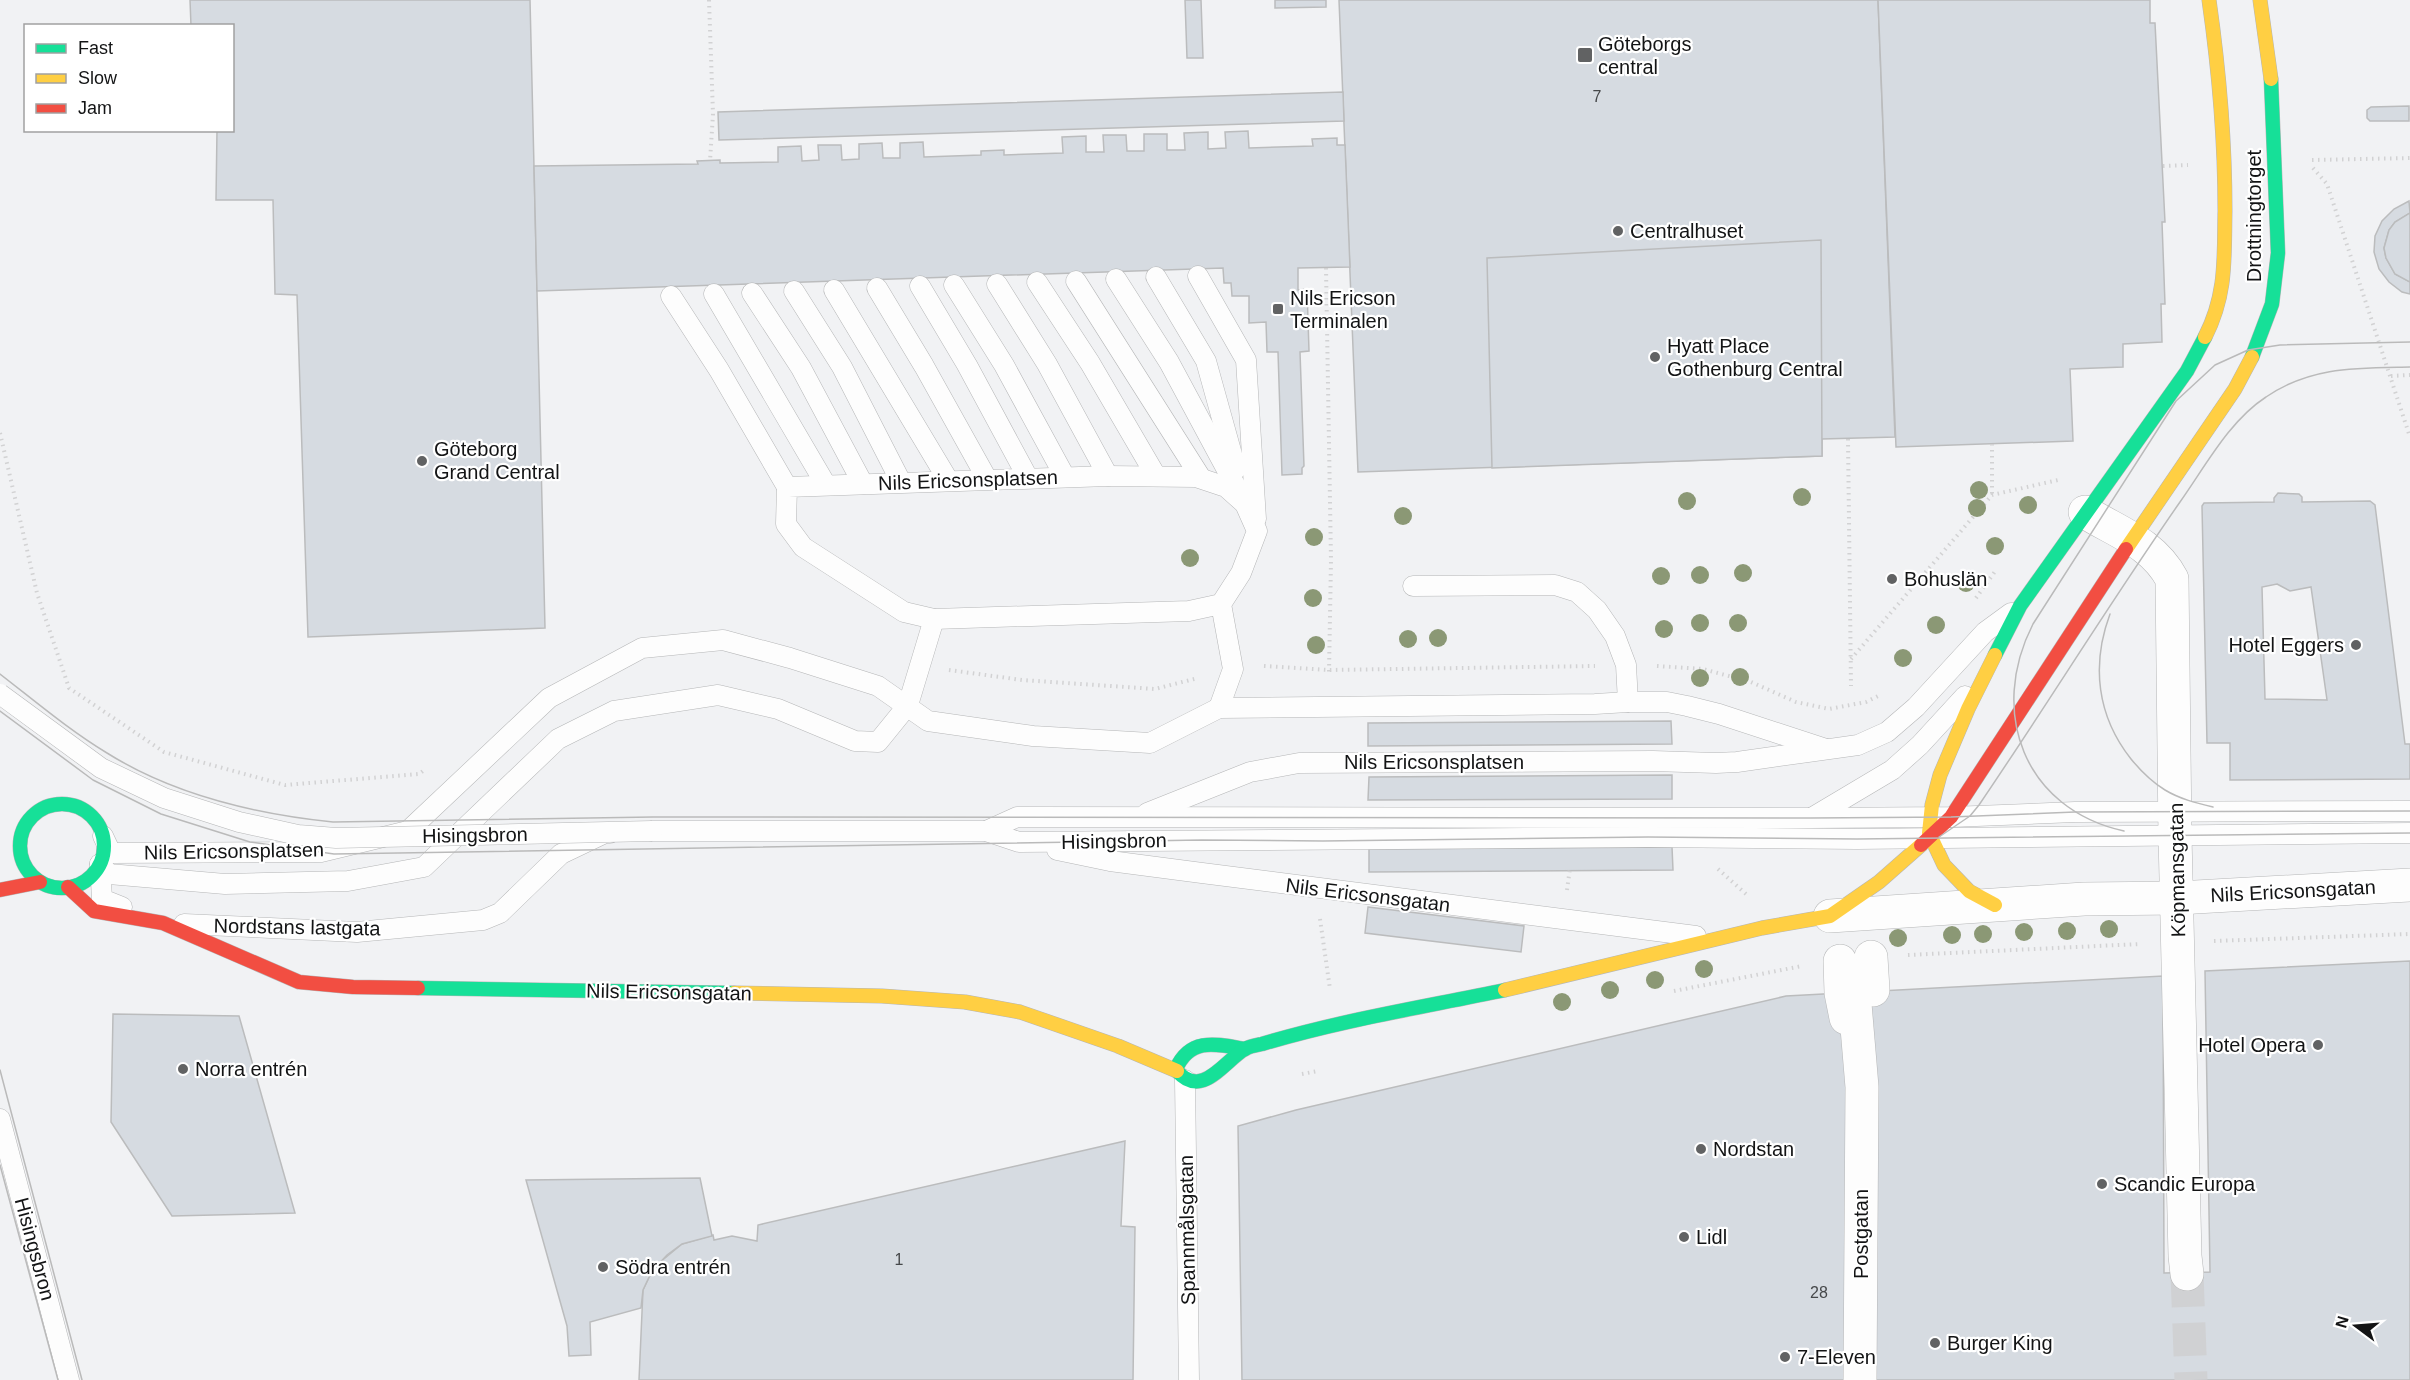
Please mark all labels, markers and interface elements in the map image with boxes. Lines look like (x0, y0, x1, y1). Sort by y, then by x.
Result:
legend (24, 24, 234, 132)
place label: Göteborgs central (1598, 33, 1691, 78)
text: Fast (78, 38, 113, 58)
marker: Göteborgs central (1576, 46, 1594, 64)
text: Slow (78, 68, 118, 88)
house number: 7 (1593, 88, 1602, 105)
text: Jam (78, 98, 112, 118)
street label: Drottningtorget (2243, 149, 2265, 282)
place label: Centralhuset (1630, 220, 1744, 242)
marker: Centralhuset (1611, 224, 1625, 238)
place label: Nils Ericson Terminalen (1290, 287, 1396, 332)
marker: Nils Ericson Terminalen (1271, 302, 1285, 316)
place label: Hyatt Place Gothenburg Central (1667, 335, 1843, 380)
marker: Hyatt Place Gothenburg Central (1648, 350, 1662, 364)
place label: Göteborg Grand Central (434, 438, 560, 483)
marker: Göteborg Grand Central (415, 454, 429, 468)
street label: Nils Ericsonsplatsen (878, 466, 1058, 494)
place label: Bohuslän (1904, 568, 1987, 590)
marker: Bohuslän (1885, 572, 1899, 586)
place label: Hotel Eggers (2228, 634, 2344, 656)
marker: Hotel Eggers (2349, 638, 2363, 652)
street label: Nils Ericsonsplatsen (1344, 751, 1524, 773)
street label: Köpmansgatan (2165, 803, 2189, 937)
street label: Hisingsbron (422, 823, 528, 847)
street label: Hisingsbron (1061, 829, 1167, 853)
street label: Nils Ericsonsplatsen (144, 838, 324, 864)
street label: Nils Ericsonsgatan (1284, 874, 1452, 916)
street label: Nils Ericsonsgatan (2210, 876, 2376, 906)
street label: Nordstans lastgata (213, 915, 381, 939)
street label: Nils Ericsonsgatan (586, 980, 752, 1004)
place label: Hotel Opera (2198, 1034, 2307, 1056)
marker: Hotel Opera (2311, 1038, 2325, 1052)
place label: Norra entrén (195, 1058, 307, 1080)
marker: Norra entrén (176, 1062, 190, 1076)
place label: Nordstan (1713, 1138, 1794, 1160)
marker: Nordstan (1694, 1142, 1708, 1156)
street label: Spannmålsgatan (1175, 1155, 1199, 1305)
place label: Scandic Europa (2114, 1173, 2256, 1195)
marker: Scandic Europa (2095, 1177, 2109, 1191)
street label: Postgatan (1850, 1189, 1872, 1279)
street label: Hisingsbron (11, 1195, 59, 1303)
place label: Lidl (1696, 1226, 1727, 1248)
marker: Lidl (1677, 1230, 1691, 1244)
house number: 1 (895, 1251, 904, 1268)
place label: Södra entrén (615, 1256, 731, 1278)
marker: Södra entrén (596, 1260, 610, 1274)
house number: 28 (1810, 1284, 1828, 1301)
north arrow (2326, 1296, 2386, 1356)
text: N (2332, 1314, 2352, 1330)
place label: Burger King (1947, 1332, 2053, 1354)
marker: Burger King (1928, 1336, 1942, 1350)
place label: 7-Eleven (1797, 1346, 1876, 1368)
marker: 7-Eleven (1778, 1350, 1792, 1364)

